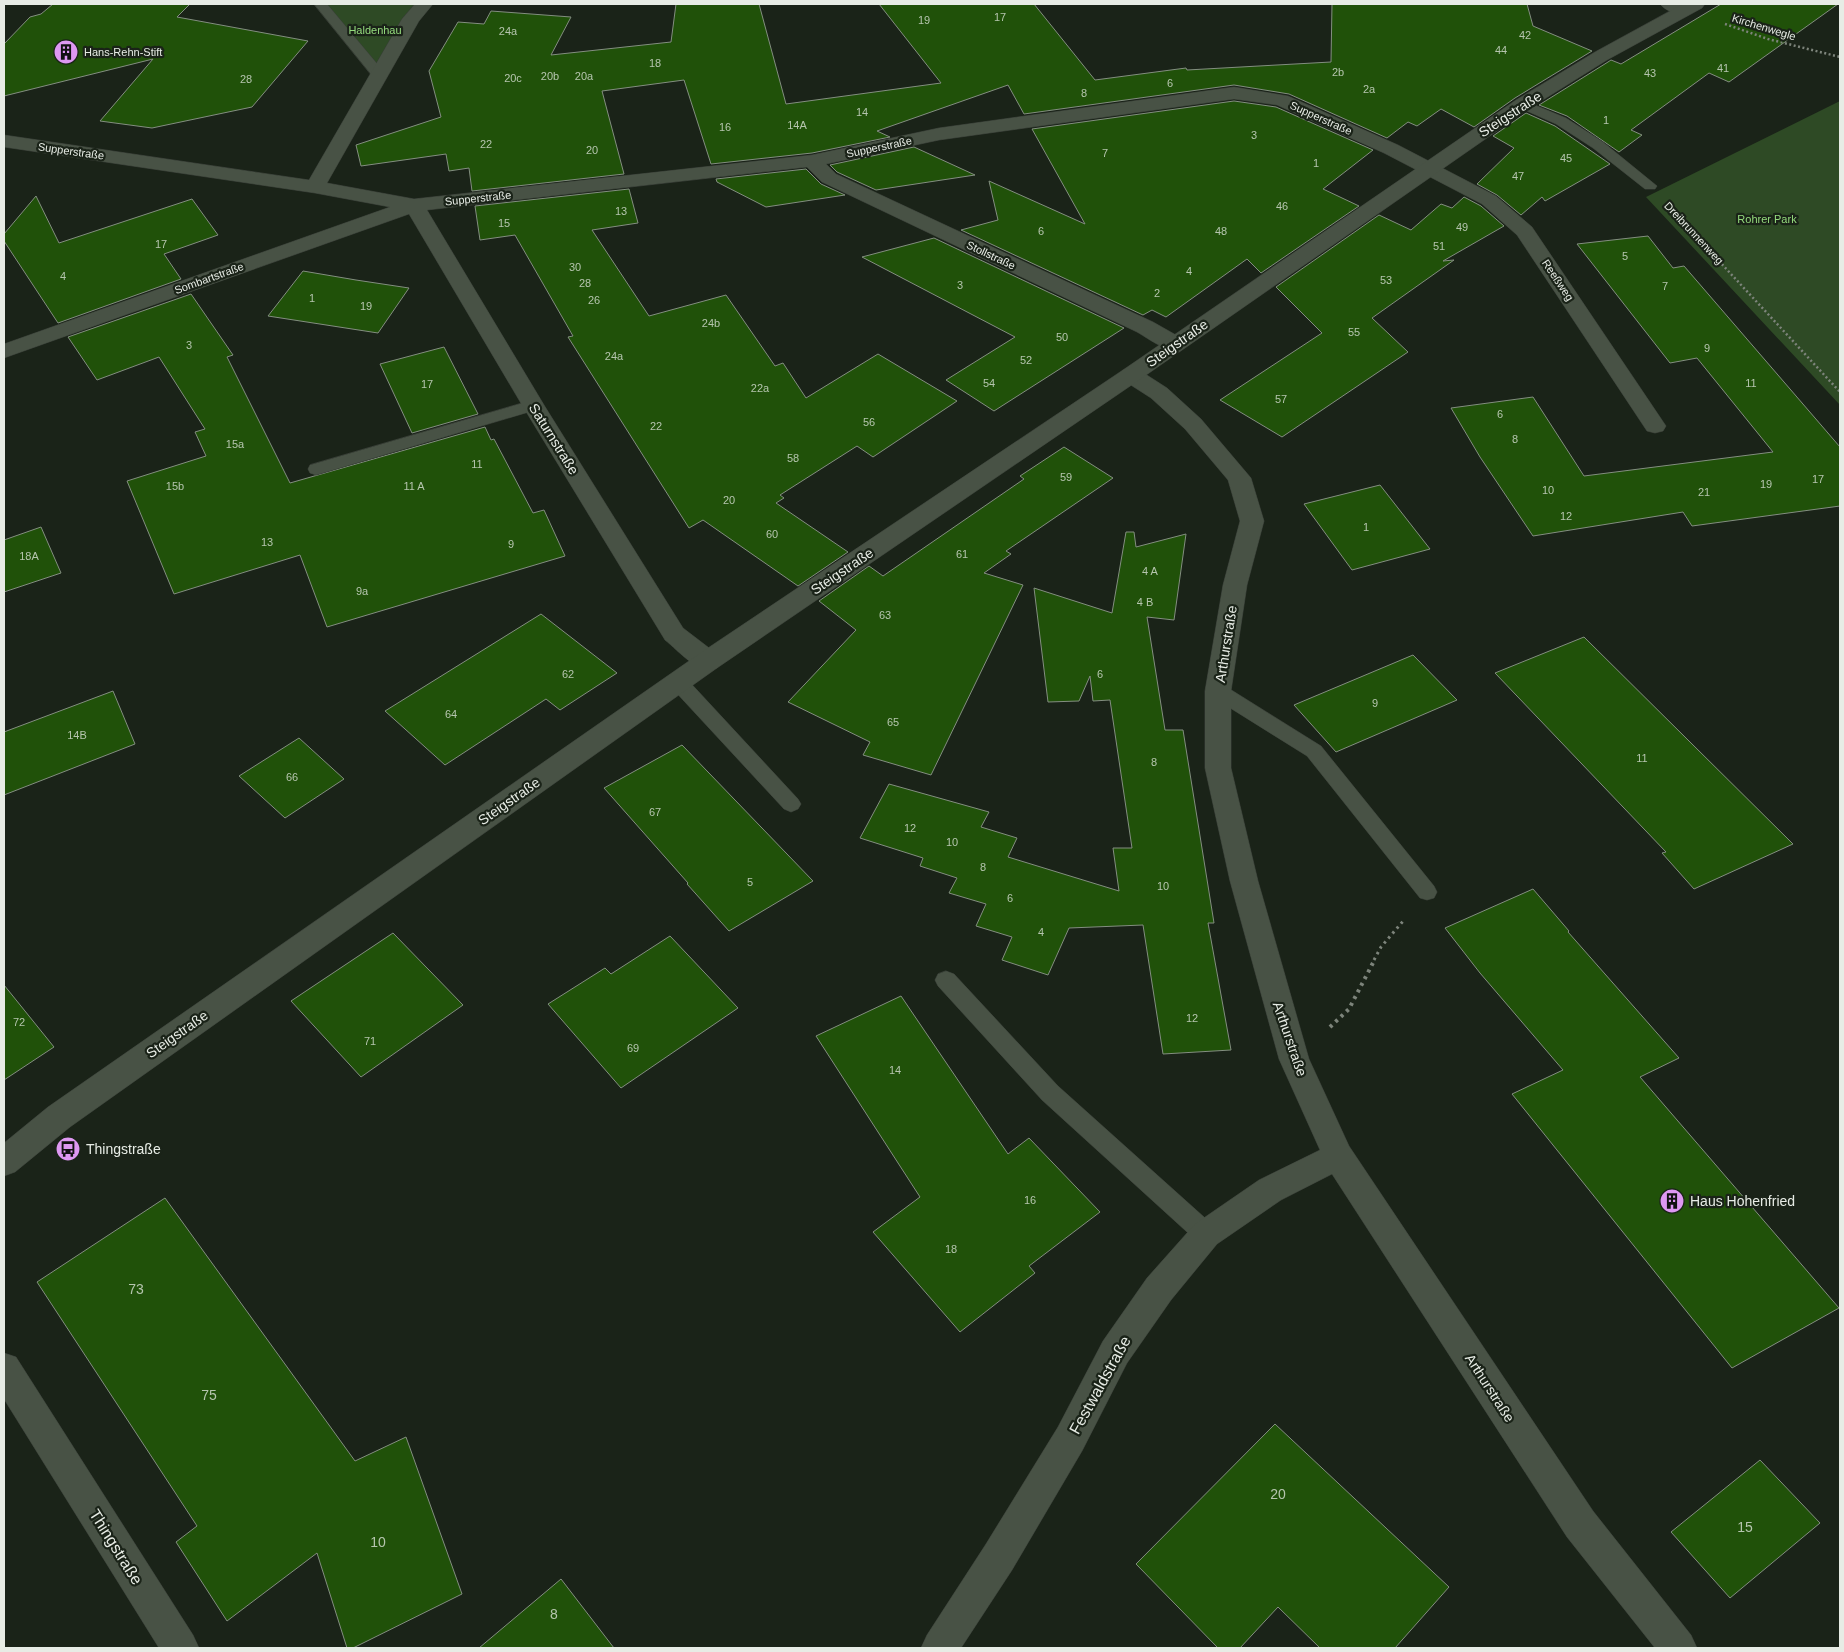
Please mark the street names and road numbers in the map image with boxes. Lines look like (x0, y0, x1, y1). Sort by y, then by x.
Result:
street label: Kirchenwegle (1731, 12, 1797, 42)
street label: Steigstraße (1476, 88, 1545, 140)
street label: Supperstraße (1288, 99, 1354, 137)
street label: Supperstraße (845, 134, 913, 160)
street label: Supperstraße (37, 140, 105, 162)
street label: Supperstraße (444, 189, 512, 207)
street label: Dreibrunnenweg (1662, 199, 1726, 267)
street label: Stollstraße (965, 238, 1017, 272)
street label: Reeßweg (1540, 257, 1576, 303)
street label: Sombartstraße (173, 260, 245, 296)
street label: Steigstraße (1143, 316, 1211, 370)
street label: Saturnstraße (526, 400, 582, 478)
street label: Steigstraße (808, 544, 876, 598)
street label: Arthurstraße (1212, 604, 1240, 684)
street label: Steigstraße (475, 774, 543, 828)
street label: Arthurstraße (1270, 1000, 1310, 1079)
street label: Steigstraße (143, 1007, 211, 1061)
street label: Festwaldstraße (1066, 1333, 1134, 1437)
street label: Arthurstraße (1462, 1351, 1518, 1425)
street label: Thingstraße (86, 1506, 146, 1588)

